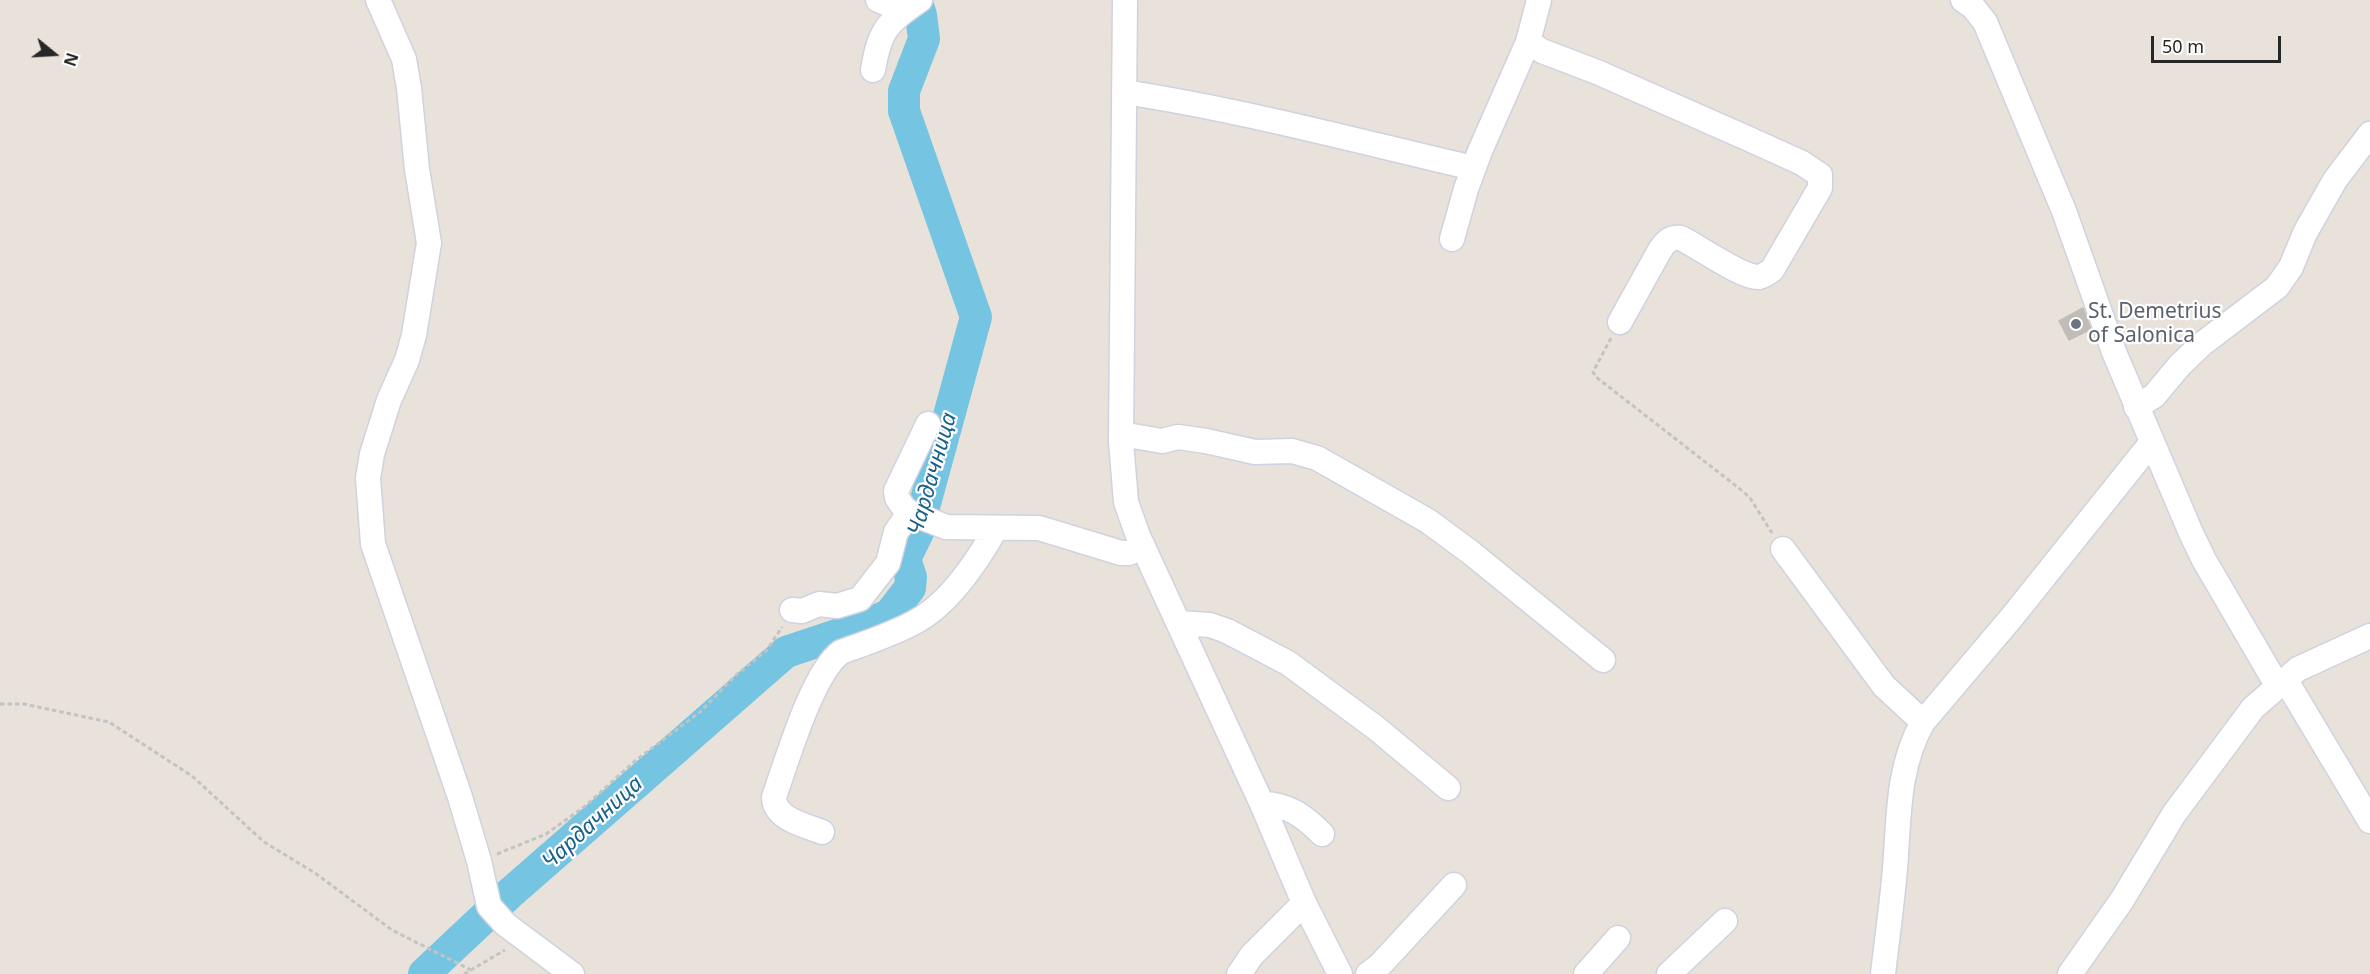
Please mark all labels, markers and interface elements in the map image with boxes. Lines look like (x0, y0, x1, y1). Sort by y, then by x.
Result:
north arrow (24, 24, 84, 84)
scale bar (2154, 24, 2284, 62)
text: 50 m (2162, 34, 2204, 58)
text: N (59, 50, 84, 69)
place label: St. Demetrius of Salonica (2088, 299, 2222, 349)
marker: St. Demetrius of Salonica (2069, 317, 2083, 331)
water label: Чардачница (903, 410, 963, 538)
water label: Чардачница (537, 771, 649, 875)

